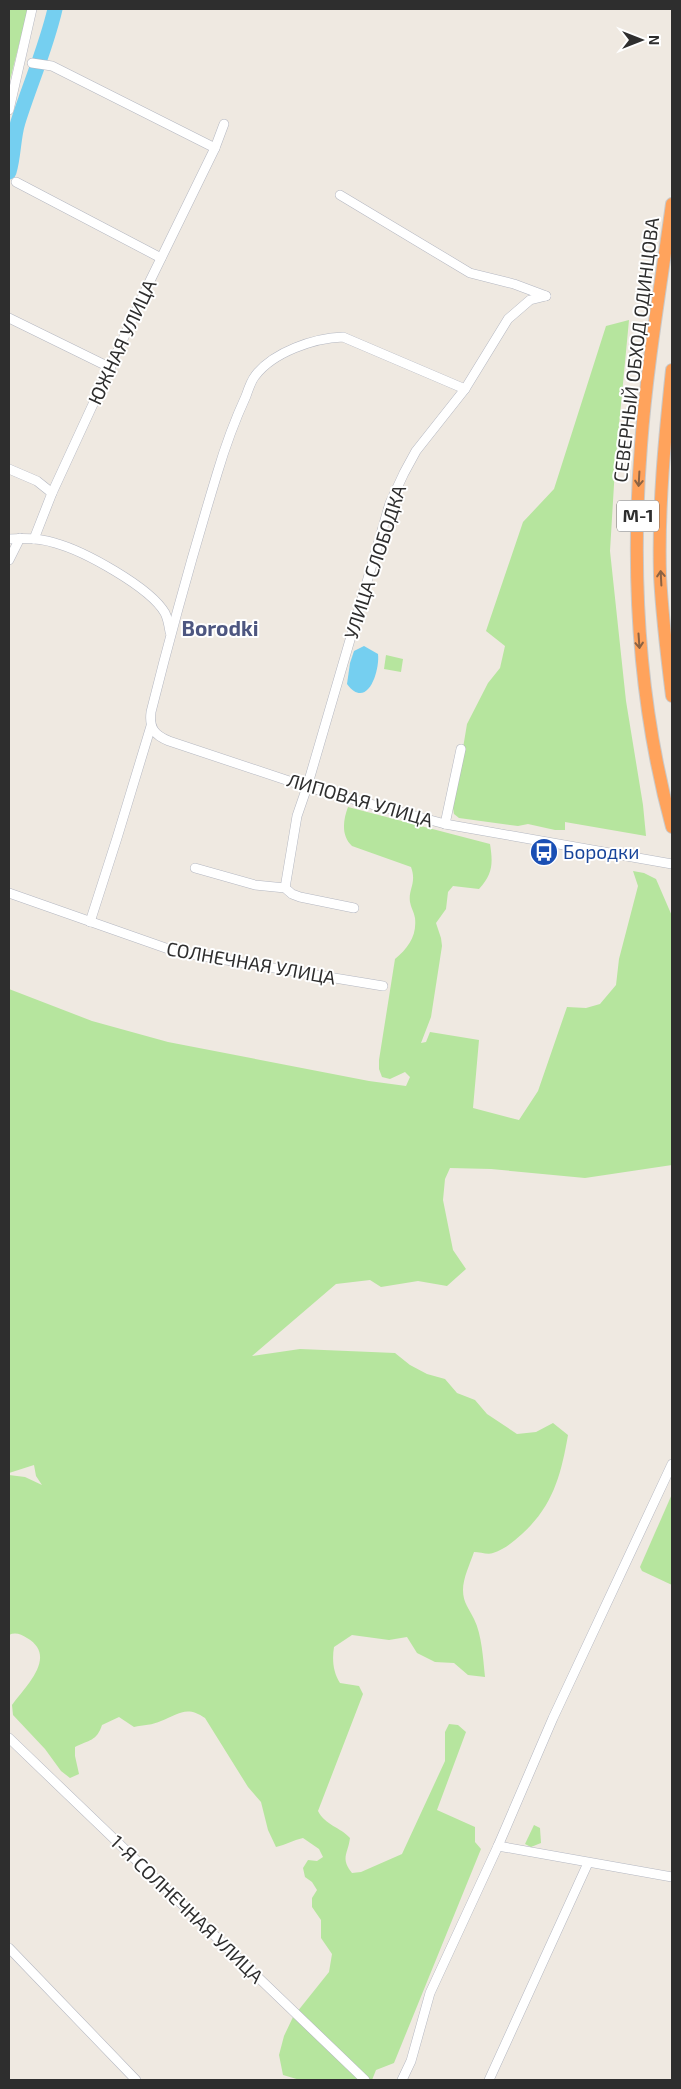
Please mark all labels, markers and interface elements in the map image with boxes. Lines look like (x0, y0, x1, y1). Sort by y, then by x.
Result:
north arrow (616, 15, 666, 65)
text: N (646, 35, 663, 45)
street label: СЕВЕРНЫЙ ОБХОД ОДИНЦОВА (608, 216, 663, 484)
street label: ЮЖНАЯ УЛИЦА (83, 275, 161, 408)
one-way arrow (635, 470, 644, 486)
street label: УЛИЦА СЛОБОДКА (339, 482, 410, 642)
road number: М-1 (617, 501, 659, 532)
one-way arrow (656, 570, 665, 586)
district label: Borodki (181, 615, 259, 640)
one-way arrow (635, 633, 644, 649)
street label: ЛИПОВАЯ УЛИЦА (285, 768, 436, 831)
bus stop icon: Бородки (529, 837, 559, 867)
place label: Бородки (563, 840, 639, 863)
street label: СОЛНЕЧНАЯ УЛИЦА (165, 936, 338, 989)
street label: 1-Я СОЛНЕЧНАЯ УЛИЦА (106, 1830, 269, 1988)

